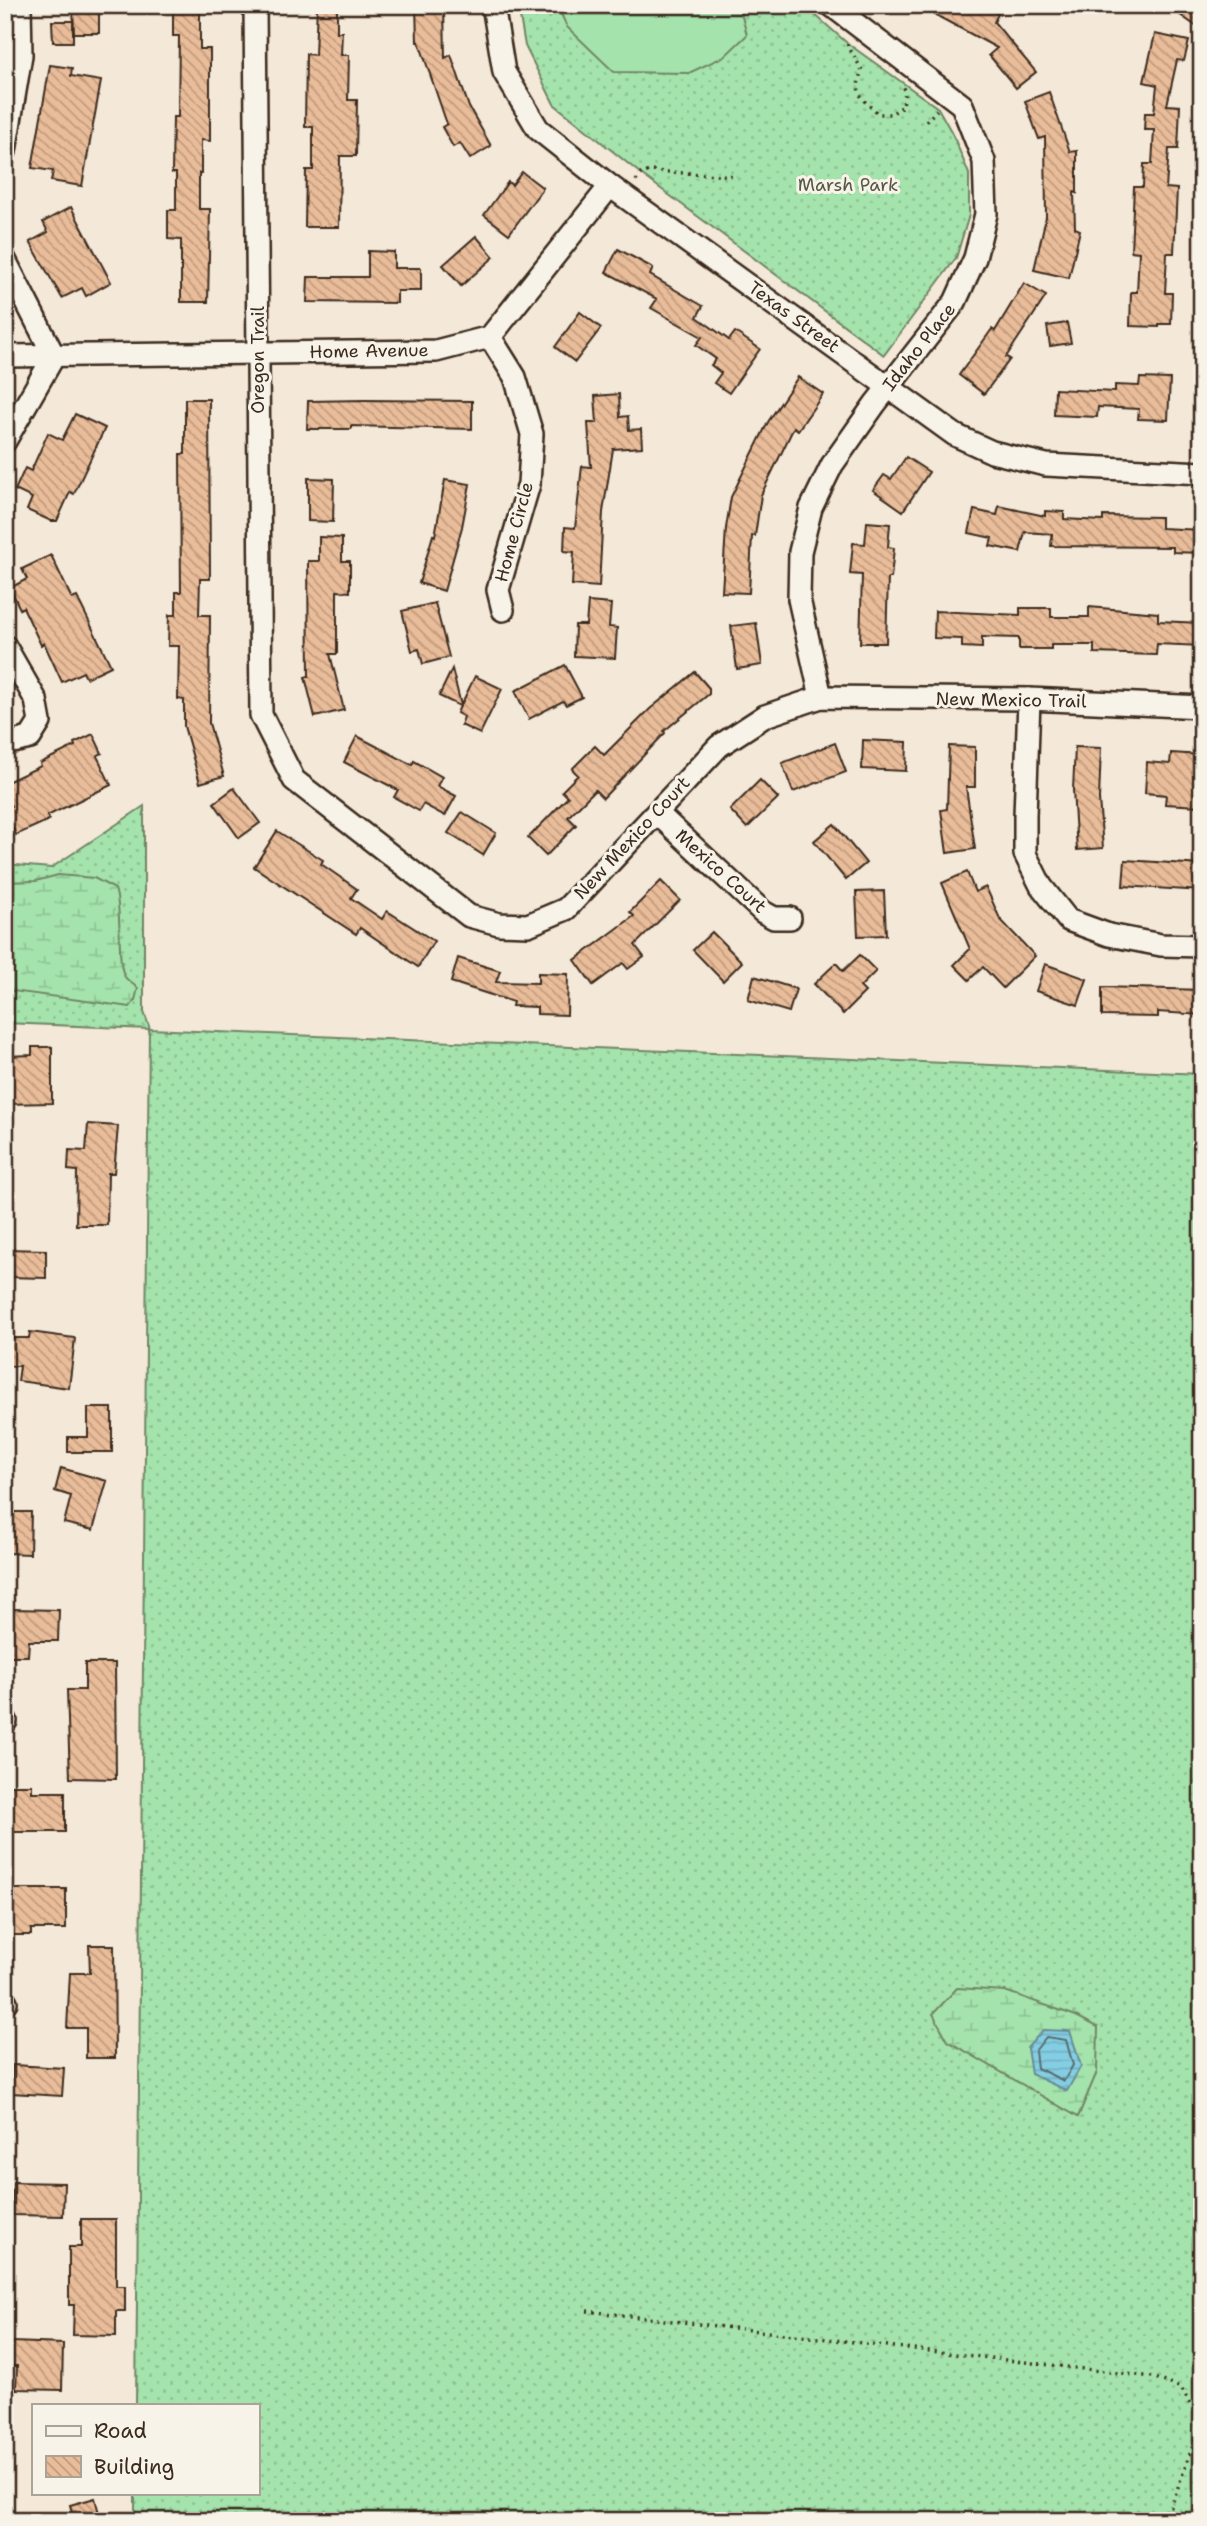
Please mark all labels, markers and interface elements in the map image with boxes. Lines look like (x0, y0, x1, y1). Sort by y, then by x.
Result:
park label: Marsh Park (798, 173, 898, 197)
street label: Texas Street (743, 276, 845, 358)
street label: Idaho Place (877, 298, 961, 396)
street label: Oregon Trail (246, 306, 270, 414)
street label: Home Avenue (309, 338, 429, 364)
street label: Home Circle (489, 479, 539, 585)
street label: New Mexico Trail (935, 687, 1087, 713)
street label: New Mexico Court (569, 771, 695, 905)
street label: Mexico Court (670, 824, 772, 918)
legend (32, 2404, 259, 2494)
text: Road (94, 2417, 147, 2445)
text: Building (94, 2453, 174, 2481)

